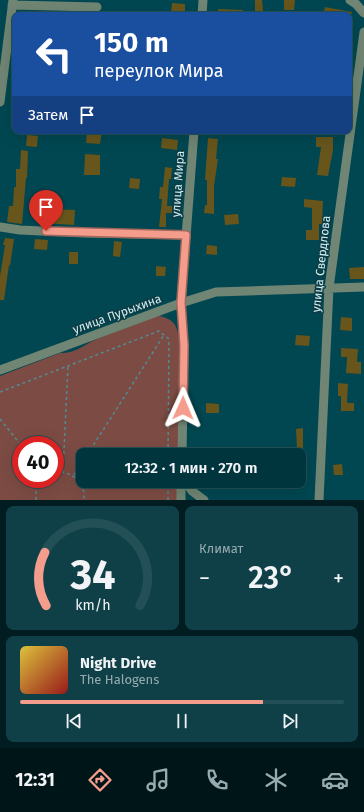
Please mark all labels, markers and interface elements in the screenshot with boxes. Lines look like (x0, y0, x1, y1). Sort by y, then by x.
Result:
text: 150 m (94, 26, 169, 59)
icon: left (28, 28, 80, 80)
text: переулок Мира (94, 60, 224, 82)
icon: arrive (76, 104, 98, 126)
text: Затем (28, 106, 68, 124)
street label: улица Мира (169, 150, 187, 218)
pin (29, 190, 63, 231)
icon: arrive (35, 196, 57, 218)
street label: улица Свердлова (309, 215, 333, 313)
street label: улица Пурыхина (71, 291, 163, 337)
position arrow (162, 387, 204, 429)
speed limit sign: 40 (12, 436, 64, 488)
text: 12:32 · 1 мин · 270 m (124, 459, 258, 477)
text: Климат (199, 541, 243, 556)
text: 34 (69, 550, 115, 600)
text: 23° (248, 560, 295, 596)
text: − (199, 565, 210, 592)
text: + (333, 565, 344, 592)
text: km/h (75, 597, 110, 614)
text: Night Drive (80, 654, 156, 672)
text: The Halogens (80, 672, 159, 687)
icon: previous (63, 710, 85, 732)
icon: pause (171, 710, 193, 732)
icon: next (279, 710, 301, 732)
icon: directions (86, 766, 114, 794)
icon: music (144, 766, 172, 794)
icon: phone (203, 766, 231, 794)
icon: climate (262, 766, 290, 794)
icon: car (321, 766, 349, 794)
text: 12:31 (15, 769, 55, 791)

